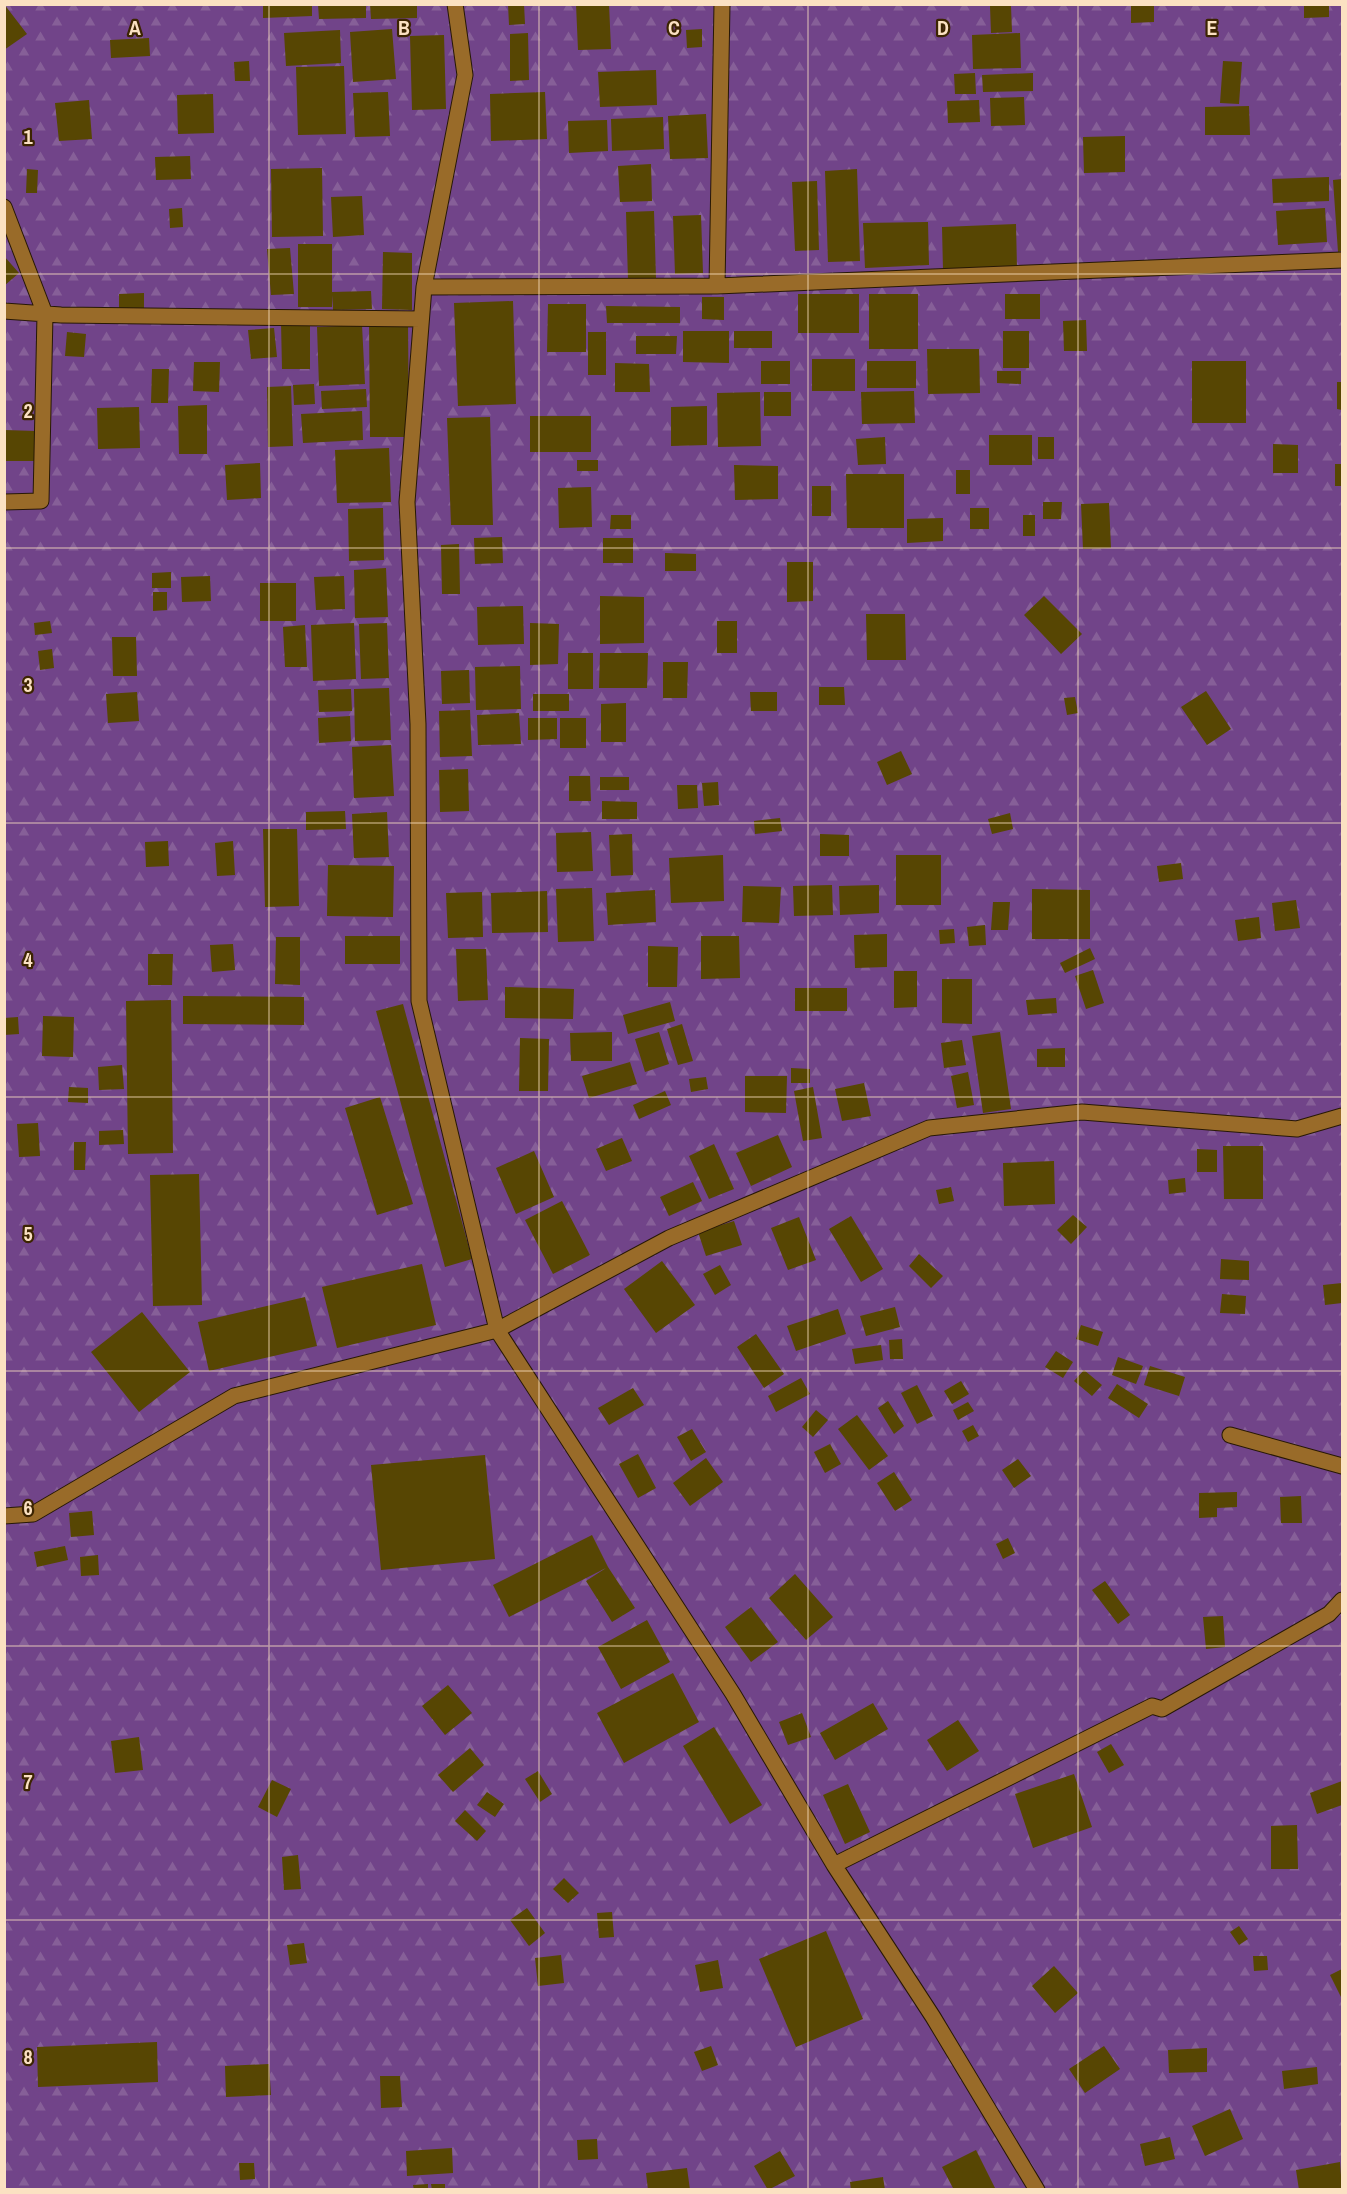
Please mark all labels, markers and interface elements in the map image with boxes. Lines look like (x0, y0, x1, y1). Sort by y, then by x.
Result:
text: A (129, 14, 141, 41)
text: B (398, 14, 410, 41)
text: C (668, 14, 680, 41)
text: D (937, 14, 949, 41)
text: E (1207, 14, 1218, 41)
text: 1 (23, 123, 33, 150)
text: 2 (23, 397, 33, 424)
text: 3 (23, 671, 33, 698)
text: 4 (23, 946, 33, 973)
text: 5 (23, 1220, 33, 1247)
text: 6 (23, 1494, 33, 1521)
text: 7 (23, 1768, 33, 1795)
text: 8 (23, 2043, 33, 2070)

